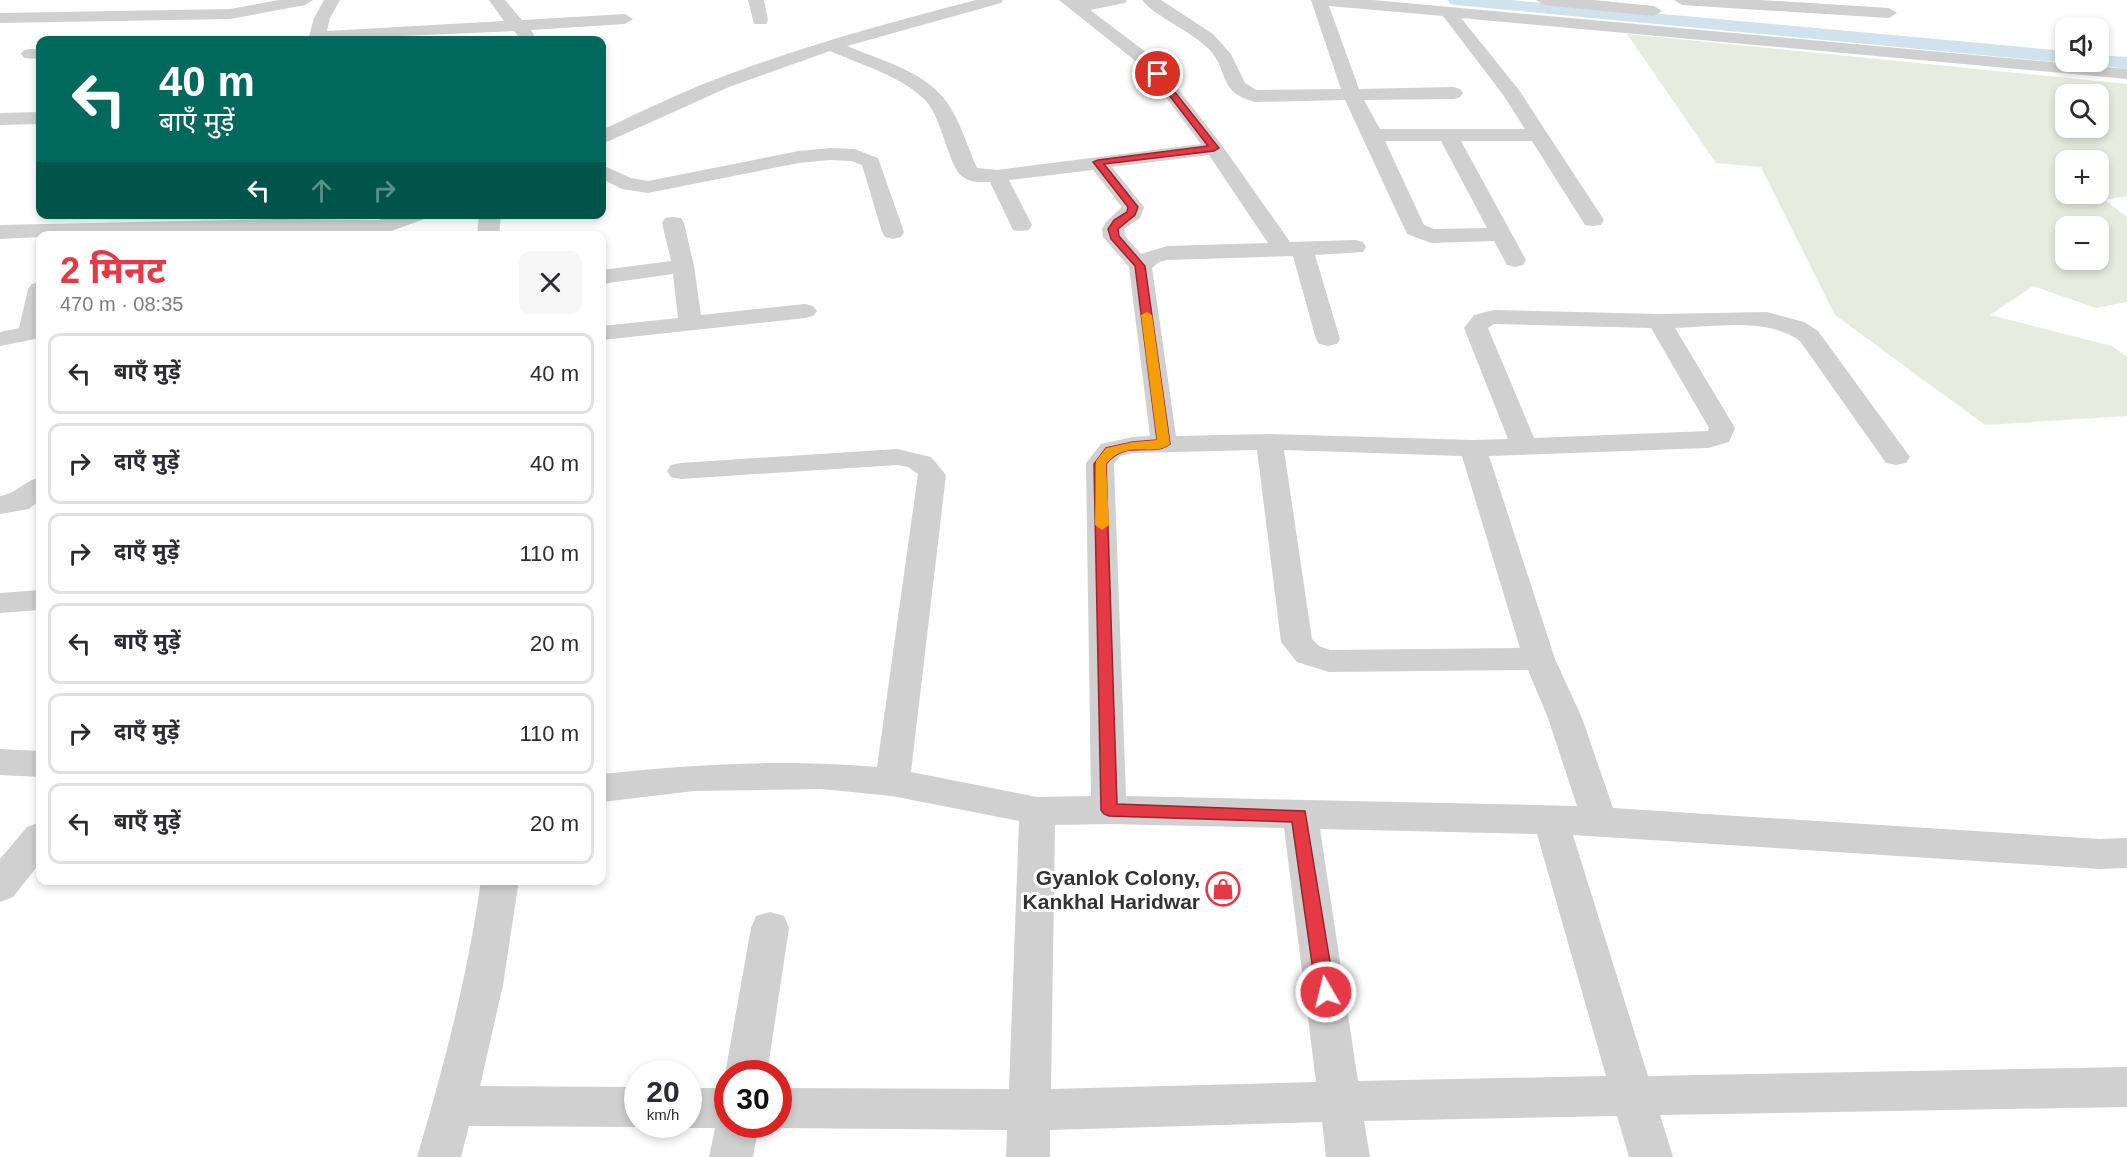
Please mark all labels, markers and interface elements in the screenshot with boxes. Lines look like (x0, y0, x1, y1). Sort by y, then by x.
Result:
map controls (2055, 18, 2109, 270)
button: sound (2055, 18, 2109, 72)
pin (1132, 48, 1183, 99)
icon: arrive (1141, 57, 1174, 90)
text: 40 m (159, 58, 255, 105)
icon: left (60, 60, 138, 138)
button: search (2055, 84, 2109, 138)
text: बाएँ मुड़ें (159, 107, 234, 137)
button: + (2055, 150, 2109, 204)
icon: left (242, 174, 275, 207)
icon: ahead (305, 174, 338, 207)
icon: right (368, 174, 401, 207)
button: − (2055, 216, 2109, 270)
text: 2 मिनट (60, 250, 166, 291)
button: close (519, 251, 582, 314)
text: 470 m · 08:35 (60, 293, 183, 315)
icon: left (63, 357, 96, 390)
text: बाएँ मुड़ें (114, 359, 180, 384)
text: 40 m (530, 361, 579, 386)
icon: right (63, 447, 96, 480)
text: दाएँ मुड़ें (114, 449, 179, 474)
text: 40 m (530, 451, 579, 476)
icon: right (63, 537, 96, 570)
text: दाएँ मुड़ें (114, 539, 179, 564)
text: 110 m (519, 541, 579, 566)
icon: left (63, 627, 96, 660)
text: बाएँ मुड़ें (114, 629, 180, 654)
text: 20 m (530, 631, 579, 656)
icon: right (63, 717, 96, 750)
text: दाएँ मुड़ें (114, 719, 179, 744)
text: 110 m (519, 721, 579, 746)
icon: left (63, 807, 96, 840)
text: बाएँ मुड़ें (114, 809, 180, 834)
text: 20 m (530, 811, 579, 836)
place label: Gyanlok Colony, Kankhal Haridwar (1023, 866, 1200, 913)
shop icon: Gyanlok Colony, Kankhal Haridwar (1205, 871, 1241, 907)
position arrow (1294, 960, 1358, 1024)
speed limit sign: 30 (714, 1060, 792, 1138)
text: 20 (646, 1075, 680, 1108)
text: km/h (647, 1106, 679, 1123)

